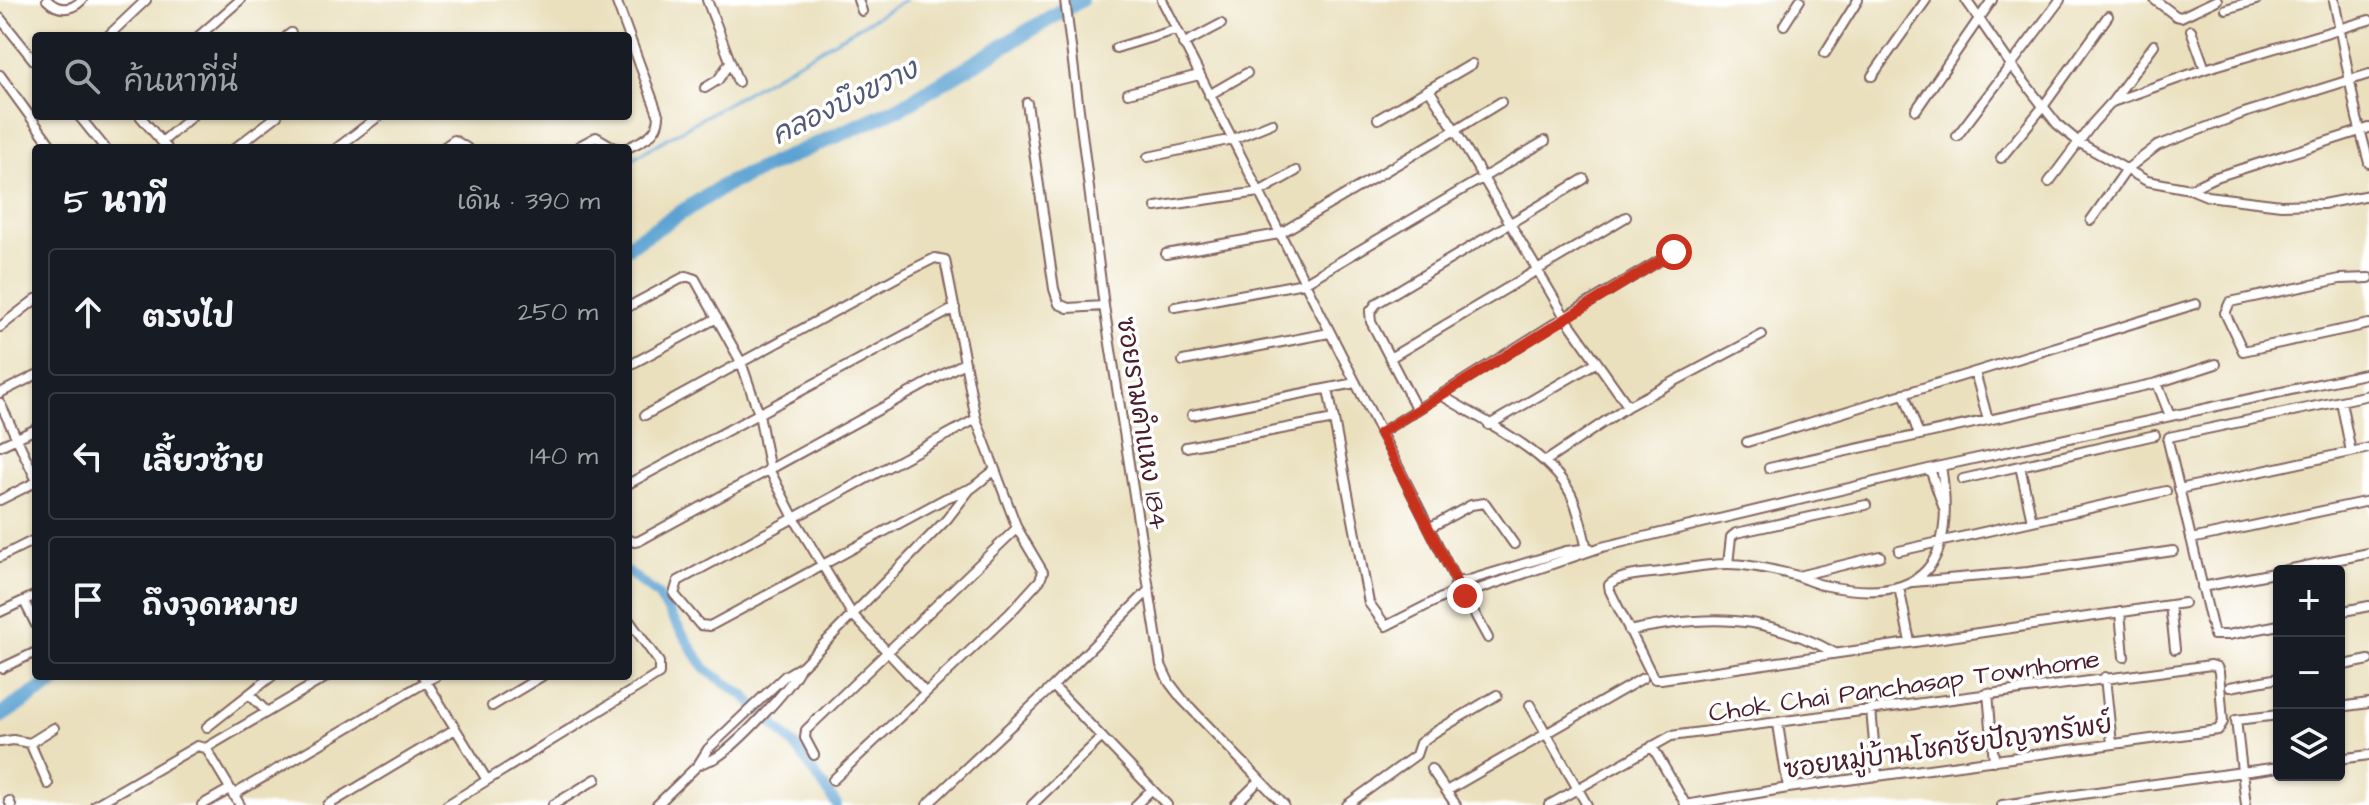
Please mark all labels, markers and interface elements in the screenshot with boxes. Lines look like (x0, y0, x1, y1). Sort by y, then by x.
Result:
search box (32, 32, 632, 120)
water label: คลองบึงขวาง (765, 49, 927, 155)
icon: search (60, 54, 104, 98)
text: ค้นหาที่นี่ (124, 61, 238, 103)
text: 5 นาที (64, 178, 167, 226)
text: เดิน · 390 m (457, 183, 600, 219)
route start (1656, 234, 1692, 270)
icon: ahead (66, 290, 110, 334)
text: 250 m (518, 294, 598, 330)
text: ตรงไป (142, 297, 234, 339)
street label: ซอยรามคำแหง 184 (1107, 314, 1177, 532)
icon: left (66, 434, 110, 478)
text: 140 m (530, 438, 598, 474)
text: เลี้ยวซ้าย (142, 441, 264, 483)
map controls (2273, 565, 2345, 781)
button: + (2273, 565, 2345, 637)
icon: arrive (66, 578, 110, 622)
route end (1447, 578, 1483, 614)
text: ถึงจุดหมาย (142, 585, 299, 627)
button: − (2273, 637, 2345, 709)
street label: Chok Chai Panchasap Townhome (1706, 641, 2102, 731)
street label: ซอยหมู่บ้านโชคชัยปัญจทรัพย์ (1781, 706, 2115, 788)
button: layers (2273, 709, 2345, 781)

